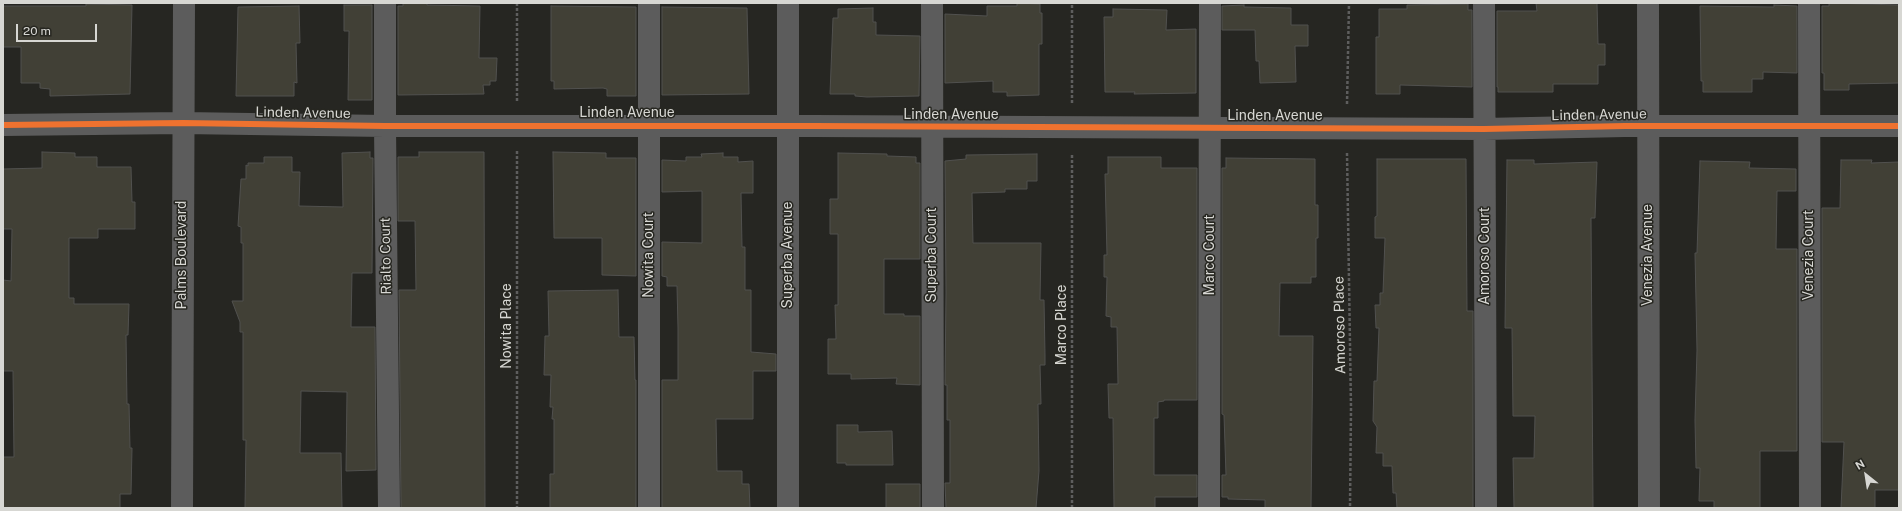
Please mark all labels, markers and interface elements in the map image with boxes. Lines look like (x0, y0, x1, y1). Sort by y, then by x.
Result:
scale bar (18, 16, 99, 42)
text: 20 m (23, 24, 51, 38)
street label: Linden Avenue (255, 104, 351, 122)
street label: Linden Avenue (579, 105, 675, 121)
street label: Linden Avenue (1551, 106, 1647, 124)
street label: Linden Avenue (903, 107, 999, 123)
street label: Linden Avenue (1227, 108, 1323, 124)
street label: Palms Boulevard (174, 201, 190, 309)
street label: Superba Avenue (780, 202, 796, 308)
street label: Venezia Avenue (1640, 204, 1656, 306)
street label: Superba Court (924, 207, 940, 303)
street label: Amoroso Court (1477, 207, 1493, 305)
street label: Venezia Court (1801, 210, 1817, 300)
street label: Nowita Court (641, 212, 657, 298)
street label: Marco Court (1202, 215, 1218, 295)
street label: Rialto Court (377, 217, 395, 295)
street label: Amoroso Place (1331, 276, 1349, 374)
street label: Nowita Place (499, 283, 515, 369)
street label: Marco Place (1054, 285, 1070, 365)
north arrow (1846, 455, 1886, 495)
text: N (1853, 457, 1867, 472)

